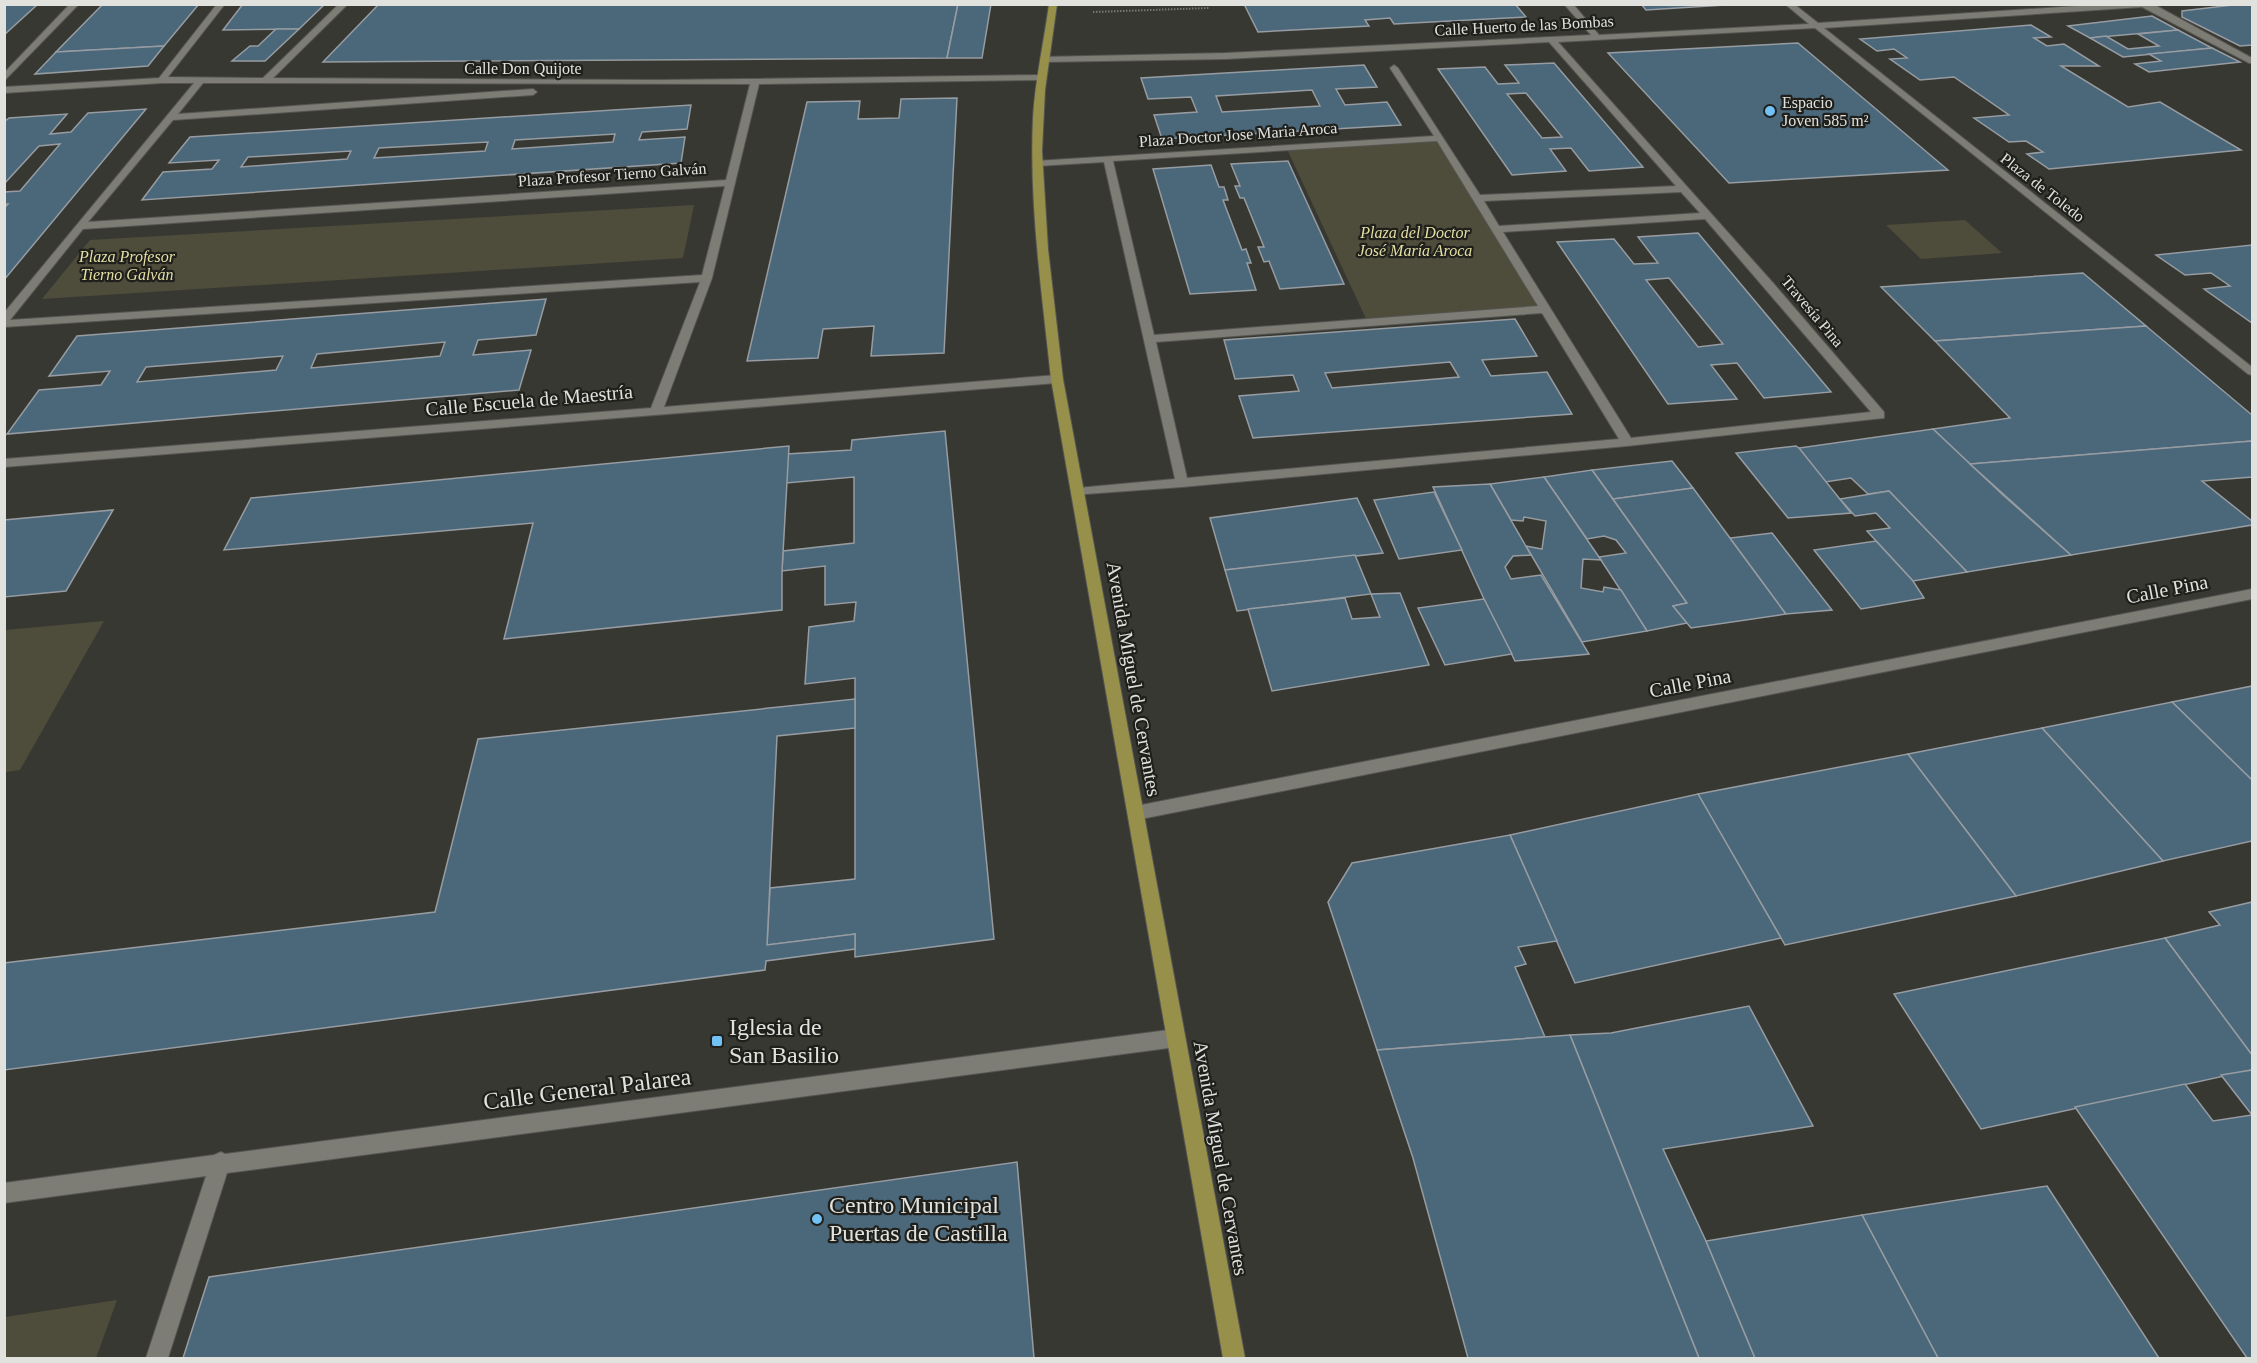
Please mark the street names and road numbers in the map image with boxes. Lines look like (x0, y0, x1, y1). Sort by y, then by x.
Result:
street label: Calle Huerto de las Bombas (1434, 12, 1614, 39)
street label: Calle Don Quijote (464, 60, 582, 78)
street label: Plaza Doctor Jose Maria Aroca (1138, 119, 1338, 150)
street label: Plaza de Toledo (1997, 149, 2088, 225)
street label: Plaza Profesor Tierno Galván (517, 159, 707, 190)
street label: Travesía Pina (1778, 273, 1847, 350)
street label: Calle Escuela de Maestría (424, 380, 634, 420)
street label: Avenida Miguel de Cervantes (1102, 560, 1166, 798)
street label: Calle Pina (2124, 570, 2210, 608)
street label: Calle Pina (1647, 664, 1733, 702)
street label: Avenida Miguel de Cervantes (1189, 1039, 1253, 1277)
street label: Calle General Palarea (482, 1063, 693, 1115)

